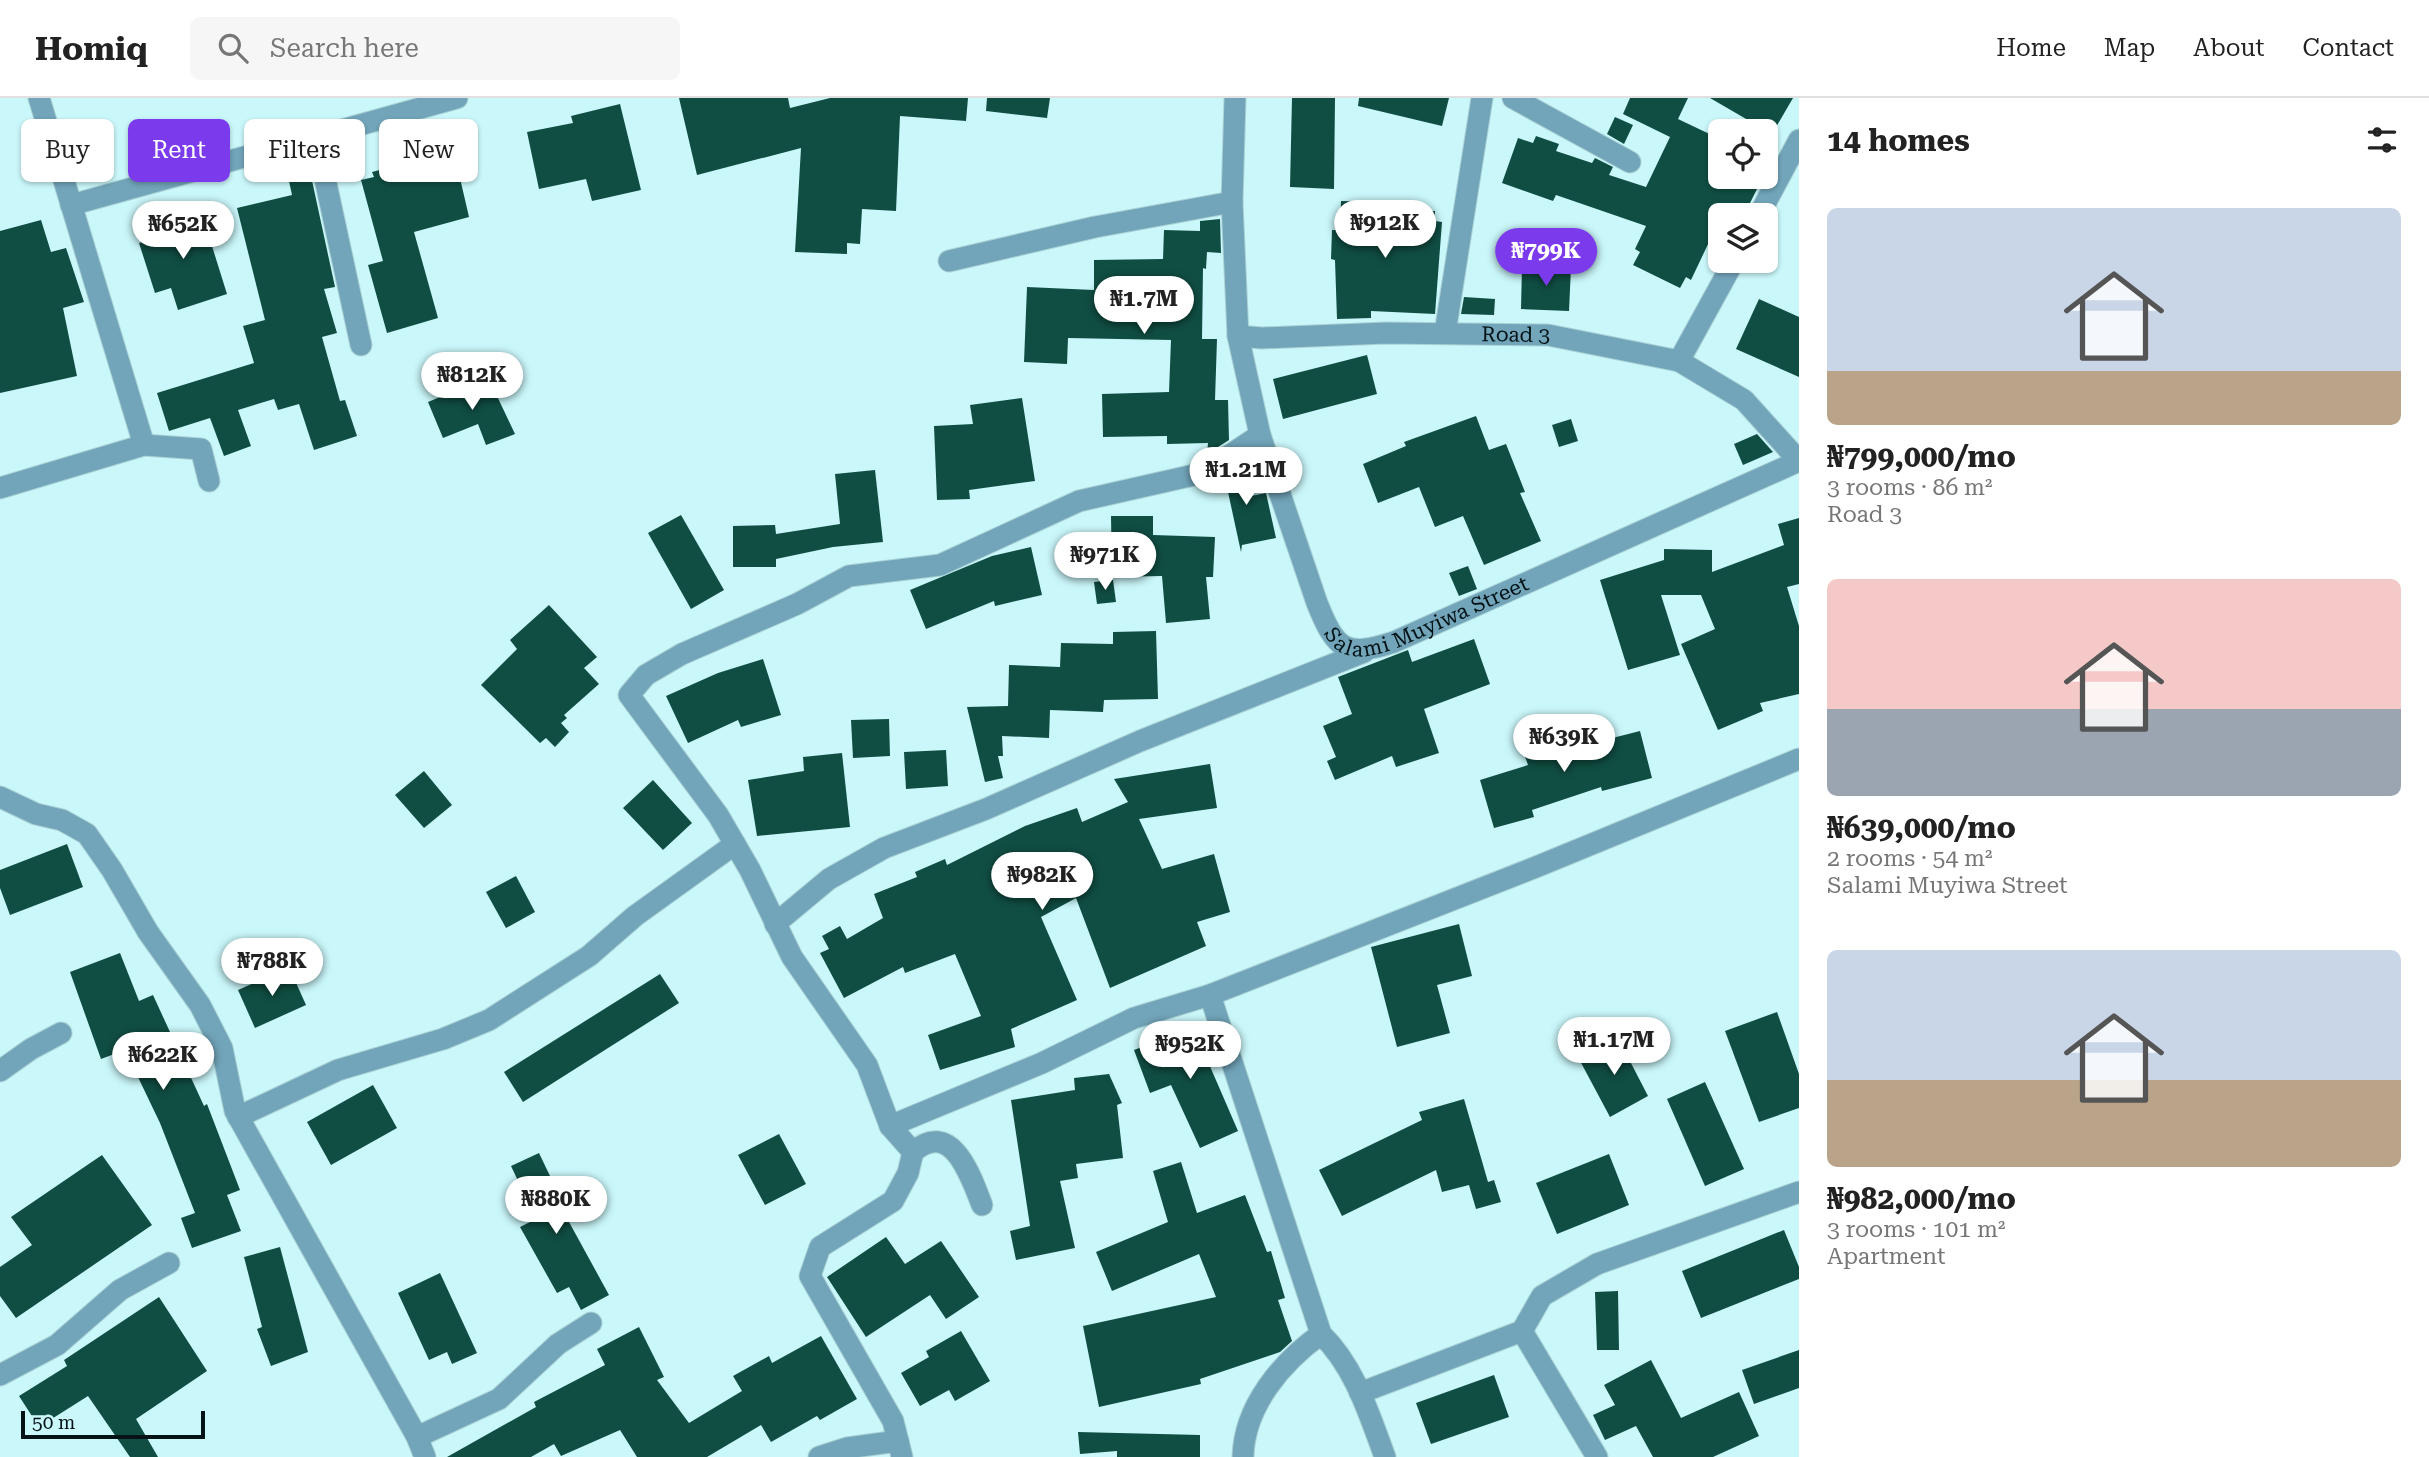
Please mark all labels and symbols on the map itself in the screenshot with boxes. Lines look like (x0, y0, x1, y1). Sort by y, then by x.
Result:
pin: ₦912K (1336, 200, 1434, 260)
pin: ₦652K (134, 202, 232, 261)
pin: ₦799K (1497, 228, 1595, 288)
pin: ₦1.7M (1095, 276, 1193, 336)
street label: Road 3 (1481, 322, 1550, 347)
pin: ₦812K (423, 352, 521, 412)
pin: ₦1.21M (1189, 448, 1303, 507)
pin: ₦971K (1056, 532, 1154, 592)
street label: Salami Muyiwa Street (1319, 571, 1532, 662)
pin: ₦639K (1515, 714, 1613, 774)
pin: ₦982K (993, 852, 1091, 912)
pin: ₦788K (223, 939, 321, 998)
pin: ₦1.17M (1557, 1018, 1671, 1077)
pin: ₦952K (1141, 1021, 1239, 1081)
pin: ₦622K (114, 1032, 212, 1092)
pin: ₦880K (507, 1176, 605, 1236)
scale bar (21, 1408, 205, 1440)

